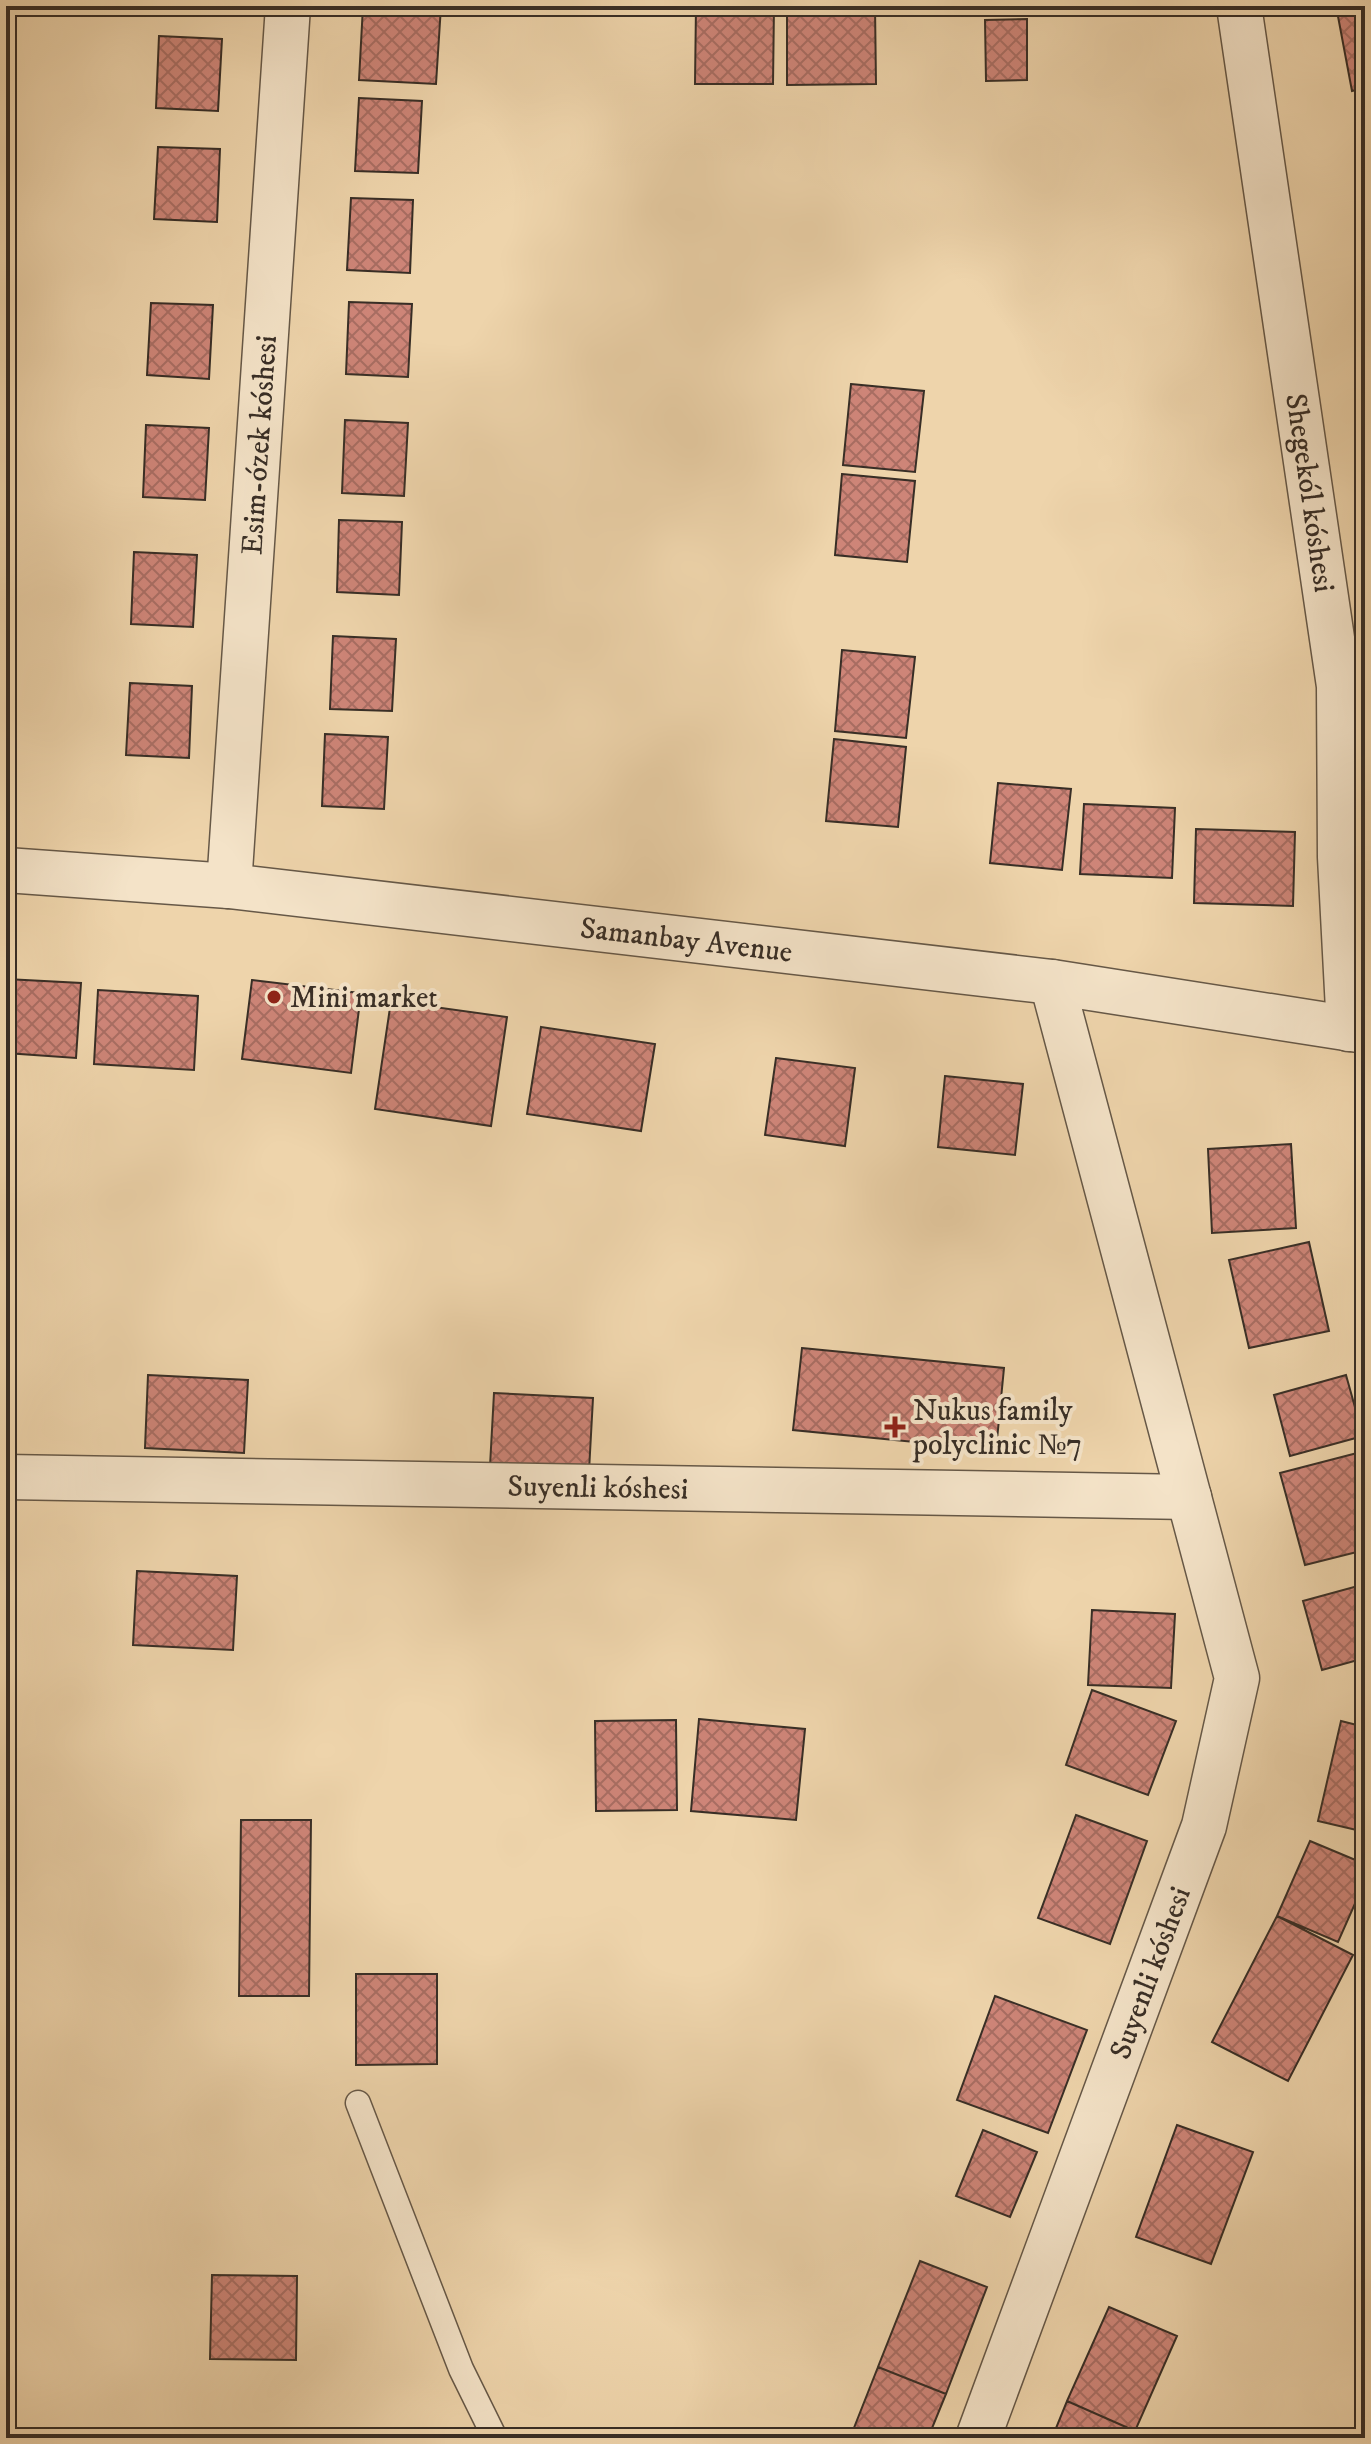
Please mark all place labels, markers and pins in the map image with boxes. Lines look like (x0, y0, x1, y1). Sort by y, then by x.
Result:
place label: Mini market (290, 980, 438, 1017)
marker: Mini market (265, 988, 283, 1006)
place label: Nukus family polyclinic №7 (912, 1393, 1082, 1464)
marker: Nukus family polyclinic №7 (884, 1416, 906, 1438)

